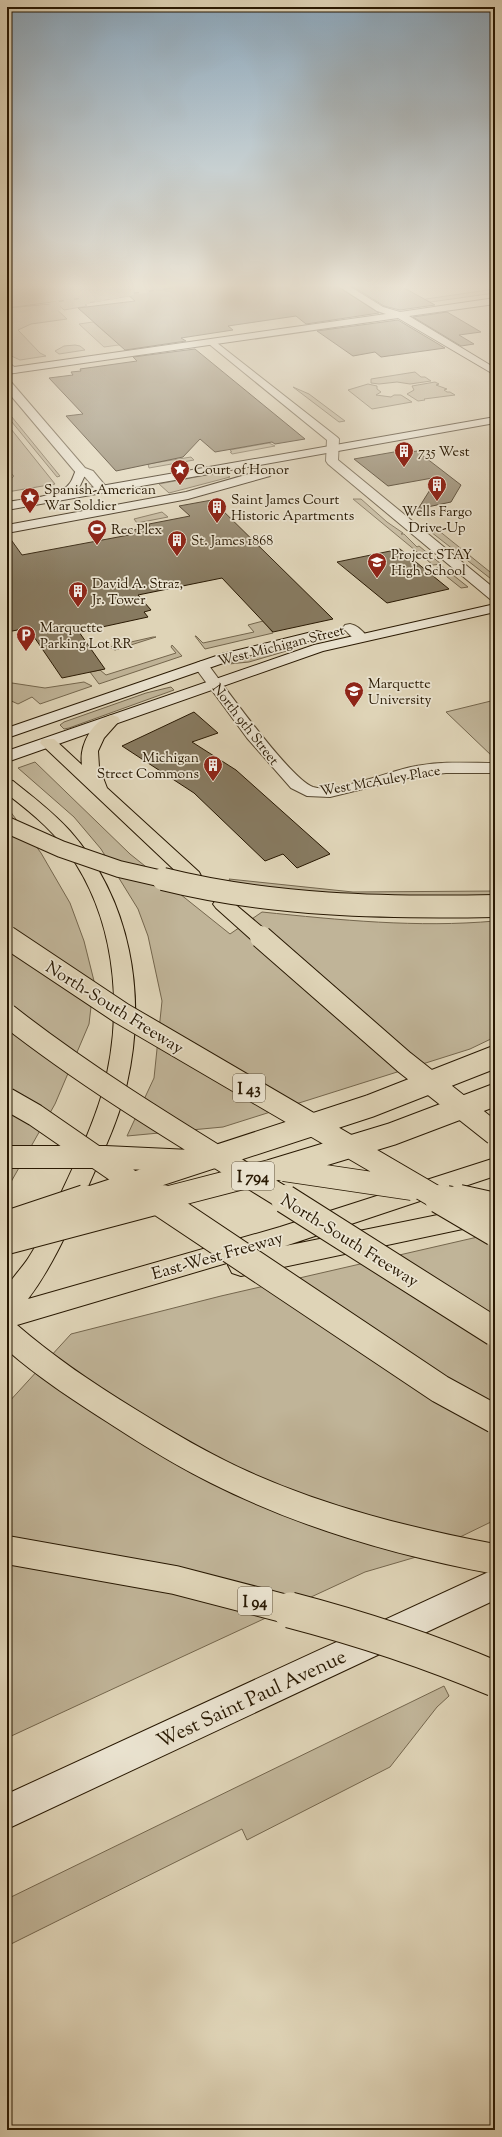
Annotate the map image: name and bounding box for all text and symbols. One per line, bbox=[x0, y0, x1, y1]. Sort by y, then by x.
building icon: 735 West bbox=[393, 440, 415, 468]
place label: 735 West bbox=[418, 443, 470, 463]
place icon: Court of Honor bbox=[169, 458, 191, 486]
place label: Court of Honor bbox=[194, 461, 290, 481]
building icon: Wells Fargo Drive-Up bbox=[426, 474, 448, 502]
place label: Spanish-American War Soldier bbox=[44, 481, 156, 517]
place icon: Spanish-American War Soldier bbox=[19, 486, 41, 514]
place label: Saint James Court Historic Apartments bbox=[231, 491, 354, 527]
building icon: Saint James Court Historic Apartments bbox=[206, 496, 228, 524]
place label: Wells Fargo Drive-Up bbox=[402, 503, 473, 539]
sports icon: Rec Plex bbox=[86, 518, 108, 546]
place label: Rec Plex bbox=[111, 521, 163, 541]
building icon: St. James 1868 bbox=[166, 529, 188, 557]
place label: St. James 1868 bbox=[191, 532, 273, 552]
place label: Project STAY High School bbox=[391, 546, 472, 582]
school or university icon: Project STAY High School bbox=[366, 551, 388, 579]
place label: David A. Straz, Jr. Tower bbox=[91, 575, 183, 611]
building icon: David A. Straz, Jr. Tower bbox=[67, 580, 89, 608]
place label: Marquette Parking Lot RR bbox=[40, 619, 133, 655]
street label: West Michigan Street bbox=[216, 621, 347, 672]
parking icon: Marquette Parking Lot RR bbox=[15, 624, 37, 652]
place label: Marquette University bbox=[368, 675, 431, 711]
street label: North 9th Street bbox=[206, 680, 283, 770]
school or university icon: Marquette University bbox=[343, 680, 365, 708]
place label: Michigan Street Commons bbox=[97, 749, 199, 785]
building icon: Michigan Street Commons bbox=[202, 754, 224, 782]
street label: West McAuley Place bbox=[318, 762, 442, 802]
street label: North-South Freeway bbox=[40, 956, 188, 1061]
road number: I 43 bbox=[233, 1074, 265, 1102]
road number: I 794 bbox=[232, 1162, 274, 1190]
street label: North-South Freeway bbox=[275, 1189, 423, 1294]
street label: East-West Freeway bbox=[149, 1227, 287, 1287]
road number: I 94 bbox=[238, 1587, 272, 1615]
street label: West Saint Paul Avenue bbox=[152, 1644, 352, 1757]

